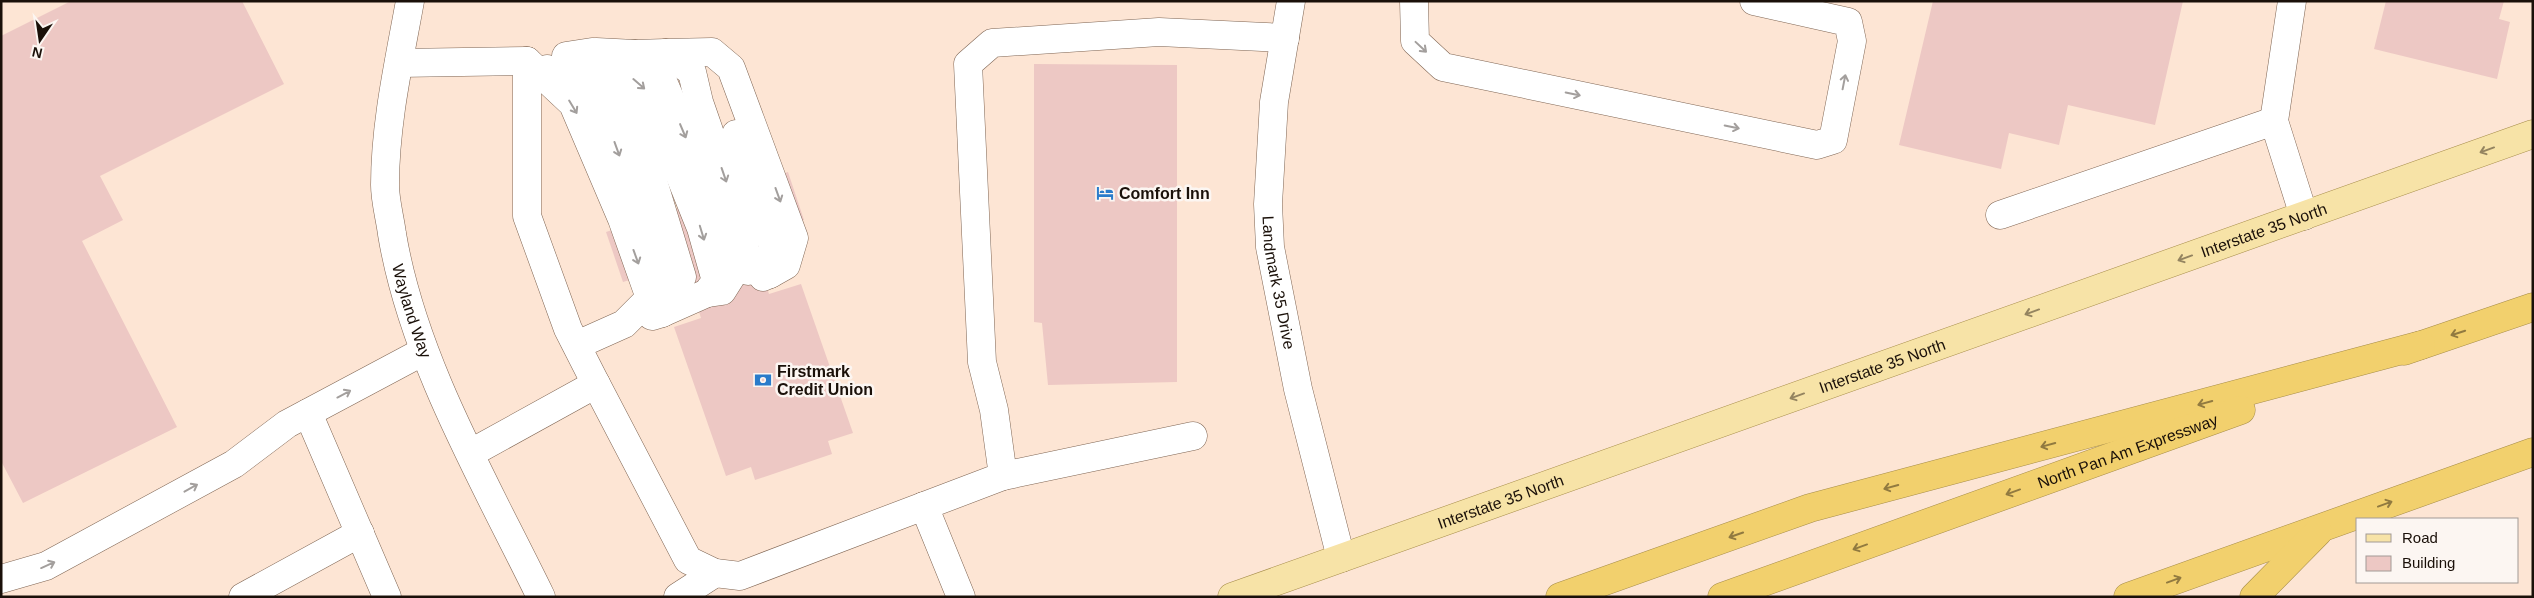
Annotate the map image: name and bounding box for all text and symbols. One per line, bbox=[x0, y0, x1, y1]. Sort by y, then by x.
north arrow bbox=[15, 15, 65, 65]
one-way arrow bbox=[1415, 41, 1428, 53]
text: N bbox=[30, 44, 44, 62]
one-way arrow bbox=[1840, 74, 1849, 90]
one-way arrow bbox=[632, 78, 645, 90]
one-way arrow bbox=[1565, 90, 1581, 99]
one-way arrow bbox=[569, 100, 579, 114]
one-way arrow bbox=[679, 122, 688, 138]
one-way arrow bbox=[1724, 123, 1740, 132]
one-way arrow bbox=[613, 141, 622, 156]
one-way arrow bbox=[2479, 146, 2495, 156]
one-way arrow bbox=[720, 167, 729, 182]
hotel icon: Comfort Inn bbox=[1095, 183, 1115, 203]
place label: Comfort Inn bbox=[1119, 185, 1210, 202]
one-way arrow bbox=[774, 186, 783, 202]
street label: Interstate 35 North bbox=[2198, 200, 2329, 261]
street label: Landmark 35 Drive bbox=[1260, 215, 1298, 351]
one-way arrow bbox=[697, 224, 707, 240]
one-way arrow bbox=[632, 249, 641, 264]
one-way arrow bbox=[2178, 254, 2194, 263]
street label: Wayland Way bbox=[389, 262, 434, 360]
one-way arrow bbox=[2025, 308, 2041, 317]
one-way arrow bbox=[2451, 329, 2467, 338]
street label: Interstate 35 North bbox=[1817, 336, 1948, 396]
place label: Firstmark Credit Union bbox=[777, 363, 873, 398]
bank icon: Firstmark Credit Union bbox=[753, 370, 773, 390]
one-way arrow bbox=[336, 389, 351, 399]
one-way arrow bbox=[1789, 392, 1805, 401]
one-way arrow bbox=[2197, 399, 2213, 408]
street label: North Pan Am Expressway bbox=[2035, 411, 2220, 492]
one-way arrow bbox=[2040, 441, 2056, 450]
street label: Interstate 35 North bbox=[1435, 472, 1566, 532]
one-way arrow bbox=[1883, 482, 1899, 492]
one-way arrow bbox=[183, 483, 198, 493]
one-way arrow bbox=[2006, 488, 2021, 497]
one-way arrow bbox=[2376, 499, 2392, 508]
legend bbox=[2356, 518, 2519, 583]
text: Road bbox=[2402, 529, 2438, 546]
one-way arrow bbox=[1728, 530, 1744, 540]
one-way arrow bbox=[1853, 543, 1868, 552]
text: Building bbox=[2402, 554, 2455, 571]
one-way arrow bbox=[40, 559, 55, 569]
one-way arrow bbox=[2166, 575, 2181, 584]

